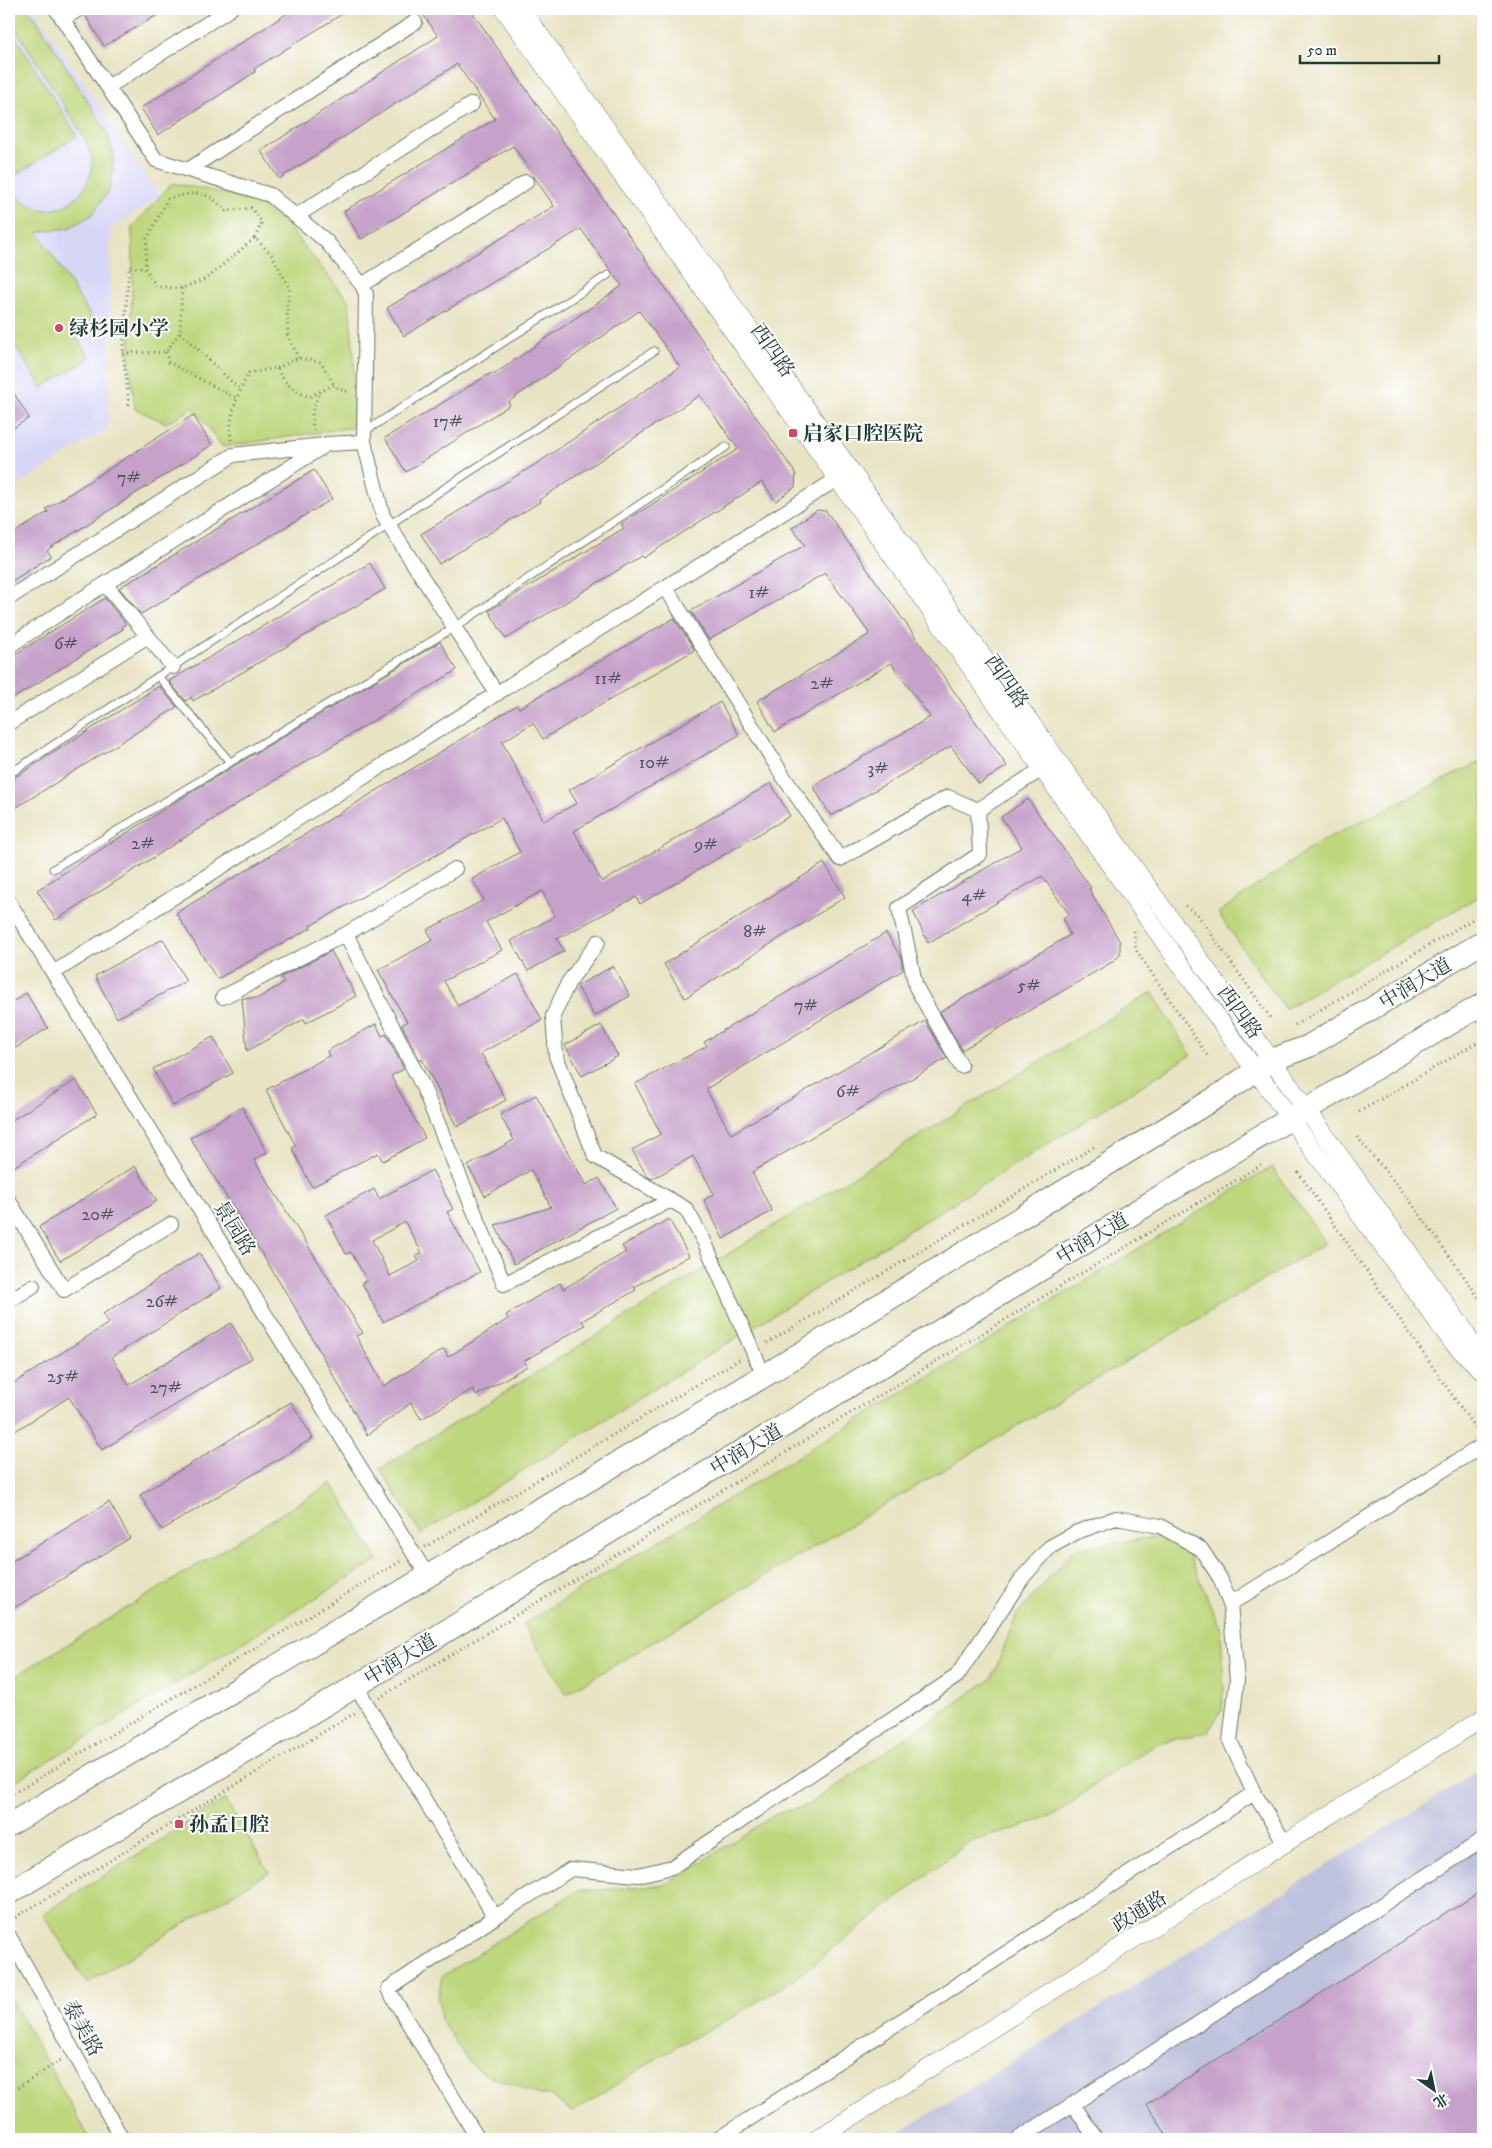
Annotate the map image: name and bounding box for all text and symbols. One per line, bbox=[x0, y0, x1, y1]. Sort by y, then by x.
scale bar bbox=[1300, 32, 1438, 64]
text: 50 m bbox=[1307, 41, 1337, 60]
place label: 绿杉园小学 bbox=[69, 317, 169, 342]
street label: 西四路 bbox=[744, 319, 799, 383]
marker: 绿杉园小学 bbox=[53, 322, 65, 334]
house number: 17# bbox=[433, 411, 463, 433]
place label: 启家口腔医院 bbox=[803, 422, 923, 447]
marker: 启家口腔医院 bbox=[787, 427, 799, 439]
house number: 7# bbox=[117, 467, 141, 489]
house number: 1# bbox=[748, 582, 770, 604]
house number: 6# bbox=[54, 633, 78, 655]
street label: 西四路 bbox=[978, 650, 1033, 714]
house number: 11# bbox=[594, 668, 622, 690]
house number: 2# bbox=[810, 673, 834, 695]
house number: 10# bbox=[639, 752, 669, 774]
house number: 3# bbox=[867, 758, 889, 780]
house number: 2# bbox=[131, 833, 155, 855]
house number: 9# bbox=[693, 834, 718, 856]
house number: 4# bbox=[962, 885, 986, 907]
house number: 8# bbox=[743, 921, 767, 943]
street label: 中润大道 bbox=[1375, 953, 1456, 1016]
house number: 5# bbox=[1017, 975, 1041, 997]
street label: 西四路 bbox=[1211, 981, 1267, 1044]
house number: 7# bbox=[794, 995, 818, 1017]
house number: 6# bbox=[836, 1081, 860, 1103]
street label: 景园路 bbox=[207, 1197, 260, 1261]
house number: 20# bbox=[82, 1204, 114, 1226]
street label: 中润大道 bbox=[1052, 1208, 1133, 1271]
house number: 26# bbox=[146, 1291, 178, 1313]
house number: 25# bbox=[47, 1366, 79, 1388]
house number: 27# bbox=[150, 1377, 182, 1399]
street label: 中润大道 bbox=[706, 1419, 787, 1482]
street label: 中润大道 bbox=[360, 1629, 441, 1692]
place label: 孙孟口腔 bbox=[189, 1813, 269, 1838]
marker: 孙孟口腔 bbox=[173, 1818, 185, 1830]
street label: 政通路 bbox=[1108, 1886, 1172, 1939]
street label: 泰美路 bbox=[56, 1996, 107, 2061]
north arrow bbox=[1410, 2066, 1460, 2116]
text: 北 bbox=[1430, 2089, 1451, 2111]

